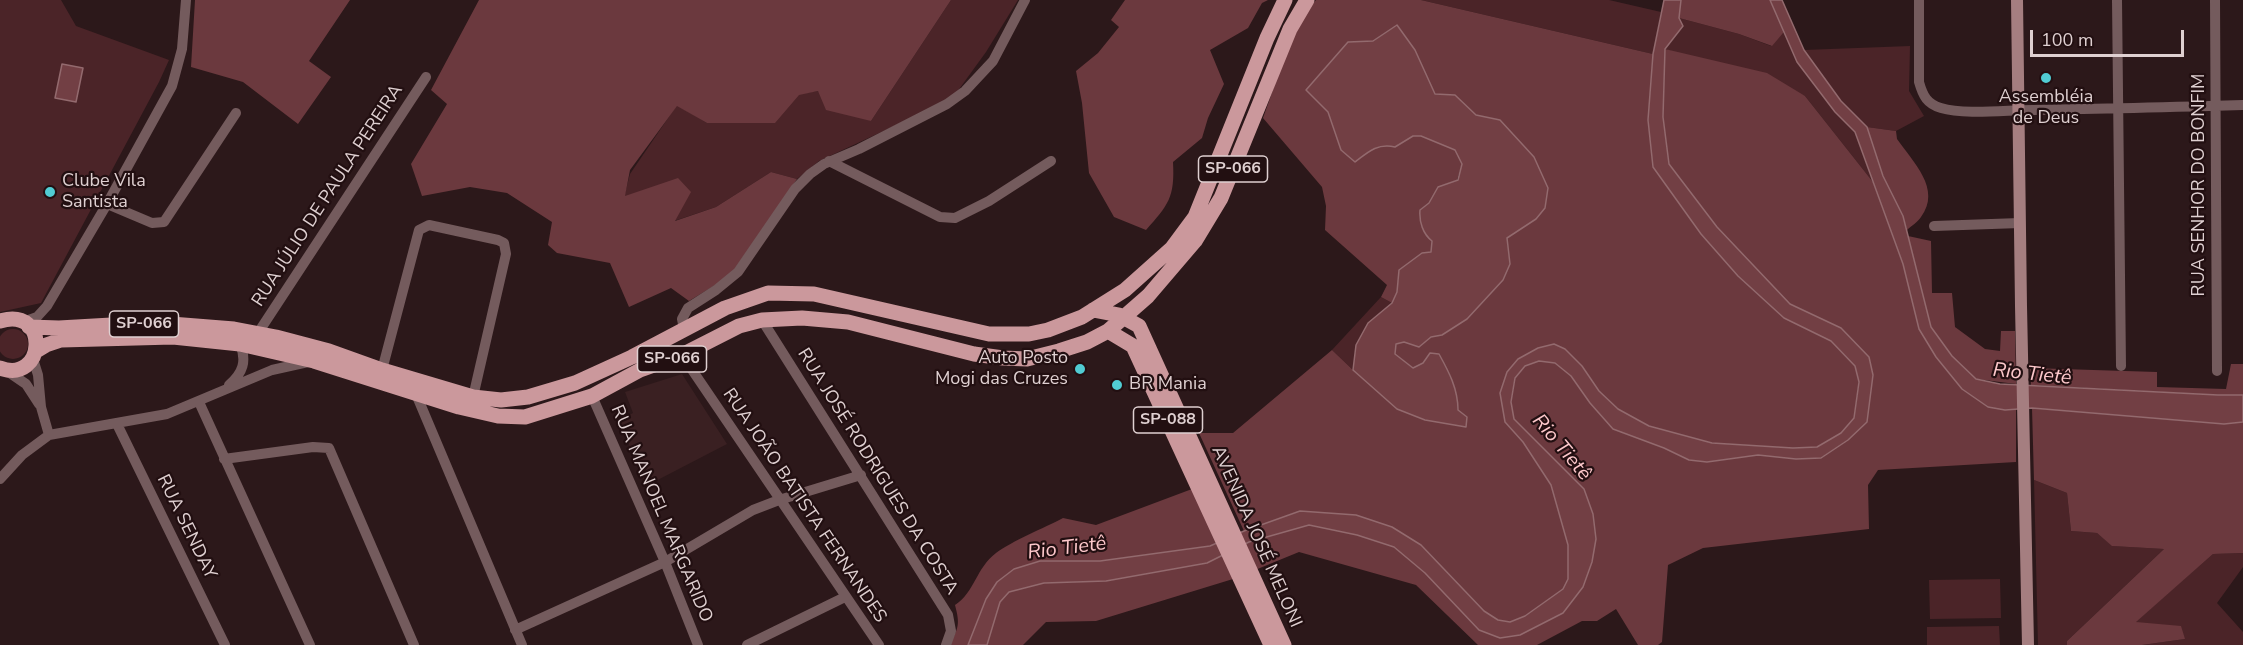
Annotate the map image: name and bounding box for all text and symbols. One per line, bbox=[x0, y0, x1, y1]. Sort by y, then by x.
scale bar bbox=[2033, 18, 2188, 56]
text: 100 m bbox=[2041, 28, 2093, 52]
marker: Assembléia de Deus bbox=[2039, 71, 2053, 85]
street label: RUA SENHOR DO BONFIM bbox=[2189, 74, 2211, 296]
street label: RUA JÚLIO DE PAULA PEREIRA bbox=[248, 81, 408, 311]
place label: Assembléia de Deus bbox=[1999, 87, 2093, 130]
road number: SP-066 bbox=[1198, 156, 1268, 182]
place label: Clube Vila Santista bbox=[62, 171, 146, 213]
marker: Clube Vila Santista bbox=[43, 185, 57, 199]
road number: SP-066 bbox=[110, 311, 178, 337]
street label: RUA JOSÉ RODRIGUES DA COSTA bbox=[792, 345, 962, 599]
road number: SP-066 bbox=[638, 346, 706, 372]
place label: Auto Posto Mogi das Cruzes bbox=[935, 348, 1068, 391]
water label: Rio Tietê bbox=[1991, 359, 2073, 391]
marker: Auto Posto Mogi das Cruzes bbox=[1073, 362, 1087, 376]
place label: BR Mania bbox=[1129, 374, 1207, 396]
marker: BR Mania bbox=[1110, 378, 1124, 392]
street label: RUA JOÃO BATISTA FERNANDES bbox=[717, 385, 891, 627]
street label: RUA MANOEL MARGARIDO bbox=[605, 402, 717, 626]
road number: SP-088 bbox=[1134, 407, 1202, 433]
water label: Rio Tietê bbox=[1526, 410, 1596, 486]
street label: AVENIDA JOSÉ MELONI bbox=[1206, 443, 1306, 631]
street label: RUA SENDAY bbox=[151, 471, 221, 583]
water label: Rio Tietê bbox=[1026, 532, 1108, 566]

